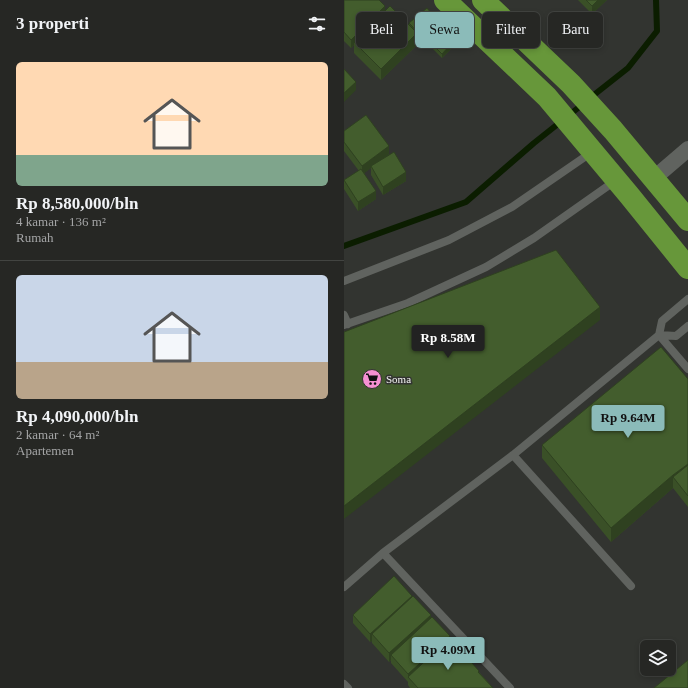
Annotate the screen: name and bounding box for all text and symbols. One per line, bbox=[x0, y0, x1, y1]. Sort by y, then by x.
chip: Beli bbox=[356, 12, 407, 48]
chip: Sewa bbox=[415, 12, 474, 48]
chip: Filter bbox=[482, 12, 540, 48]
chip: Baru bbox=[548, 12, 603, 48]
icon: filters bbox=[306, 13, 328, 35]
text: 3 properti bbox=[16, 14, 89, 33]
icon: home bbox=[136, 88, 208, 160]
text: Rp 8,580,000/bln bbox=[16, 194, 138, 213]
text: 4 kamar · 136 m² bbox=[16, 214, 106, 229]
text: Rumah bbox=[16, 230, 54, 245]
icon: home bbox=[136, 301, 208, 373]
pin: Rp 8.58M bbox=[407, 325, 489, 359]
text: Rp 8.58M bbox=[421, 330, 475, 345]
supermarket icon: Soma bbox=[361, 368, 383, 390]
place label: Soma bbox=[386, 373, 411, 385]
pin: Rp 9.64M bbox=[587, 405, 669, 439]
text: Rp 4,090,000/bln bbox=[16, 407, 138, 426]
text: Rp 9.64M bbox=[601, 410, 655, 425]
text: 2 kamar · 64 m² bbox=[16, 427, 99, 442]
text: Apartemen bbox=[16, 443, 74, 458]
pin: Rp 4.09M bbox=[407, 637, 489, 671]
map controls bbox=[640, 640, 676, 676]
button: layers bbox=[640, 640, 676, 676]
text: Rp 4.09M bbox=[421, 642, 475, 657]

